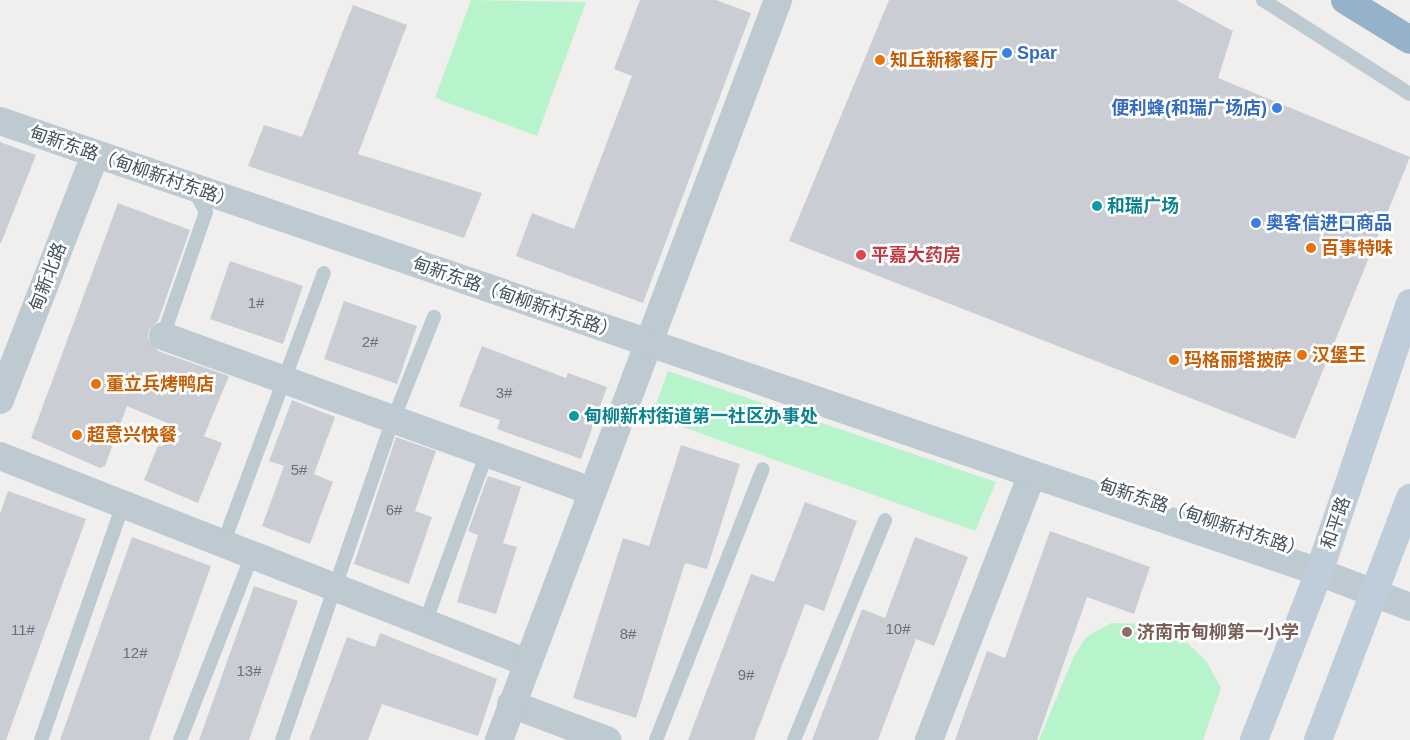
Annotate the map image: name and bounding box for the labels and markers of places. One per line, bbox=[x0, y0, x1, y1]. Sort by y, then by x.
place label: Spar bbox=[1017, 42, 1057, 64]
marker: Spar bbox=[1001, 47, 1013, 59]
place label: 知丘新稼餐厅 bbox=[890, 49, 998, 71]
marker: 知丘新稼餐厅 bbox=[874, 54, 886, 66]
place label: 便利蜂(和瑞广场店) bbox=[1111, 97, 1267, 119]
marker: 便利蜂(和瑞广场店) bbox=[1271, 102, 1283, 114]
place label: 和瑞广场 bbox=[1107, 195, 1179, 217]
marker: 和瑞广场 bbox=[1091, 200, 1103, 212]
place label: 奥客信进口商品 bbox=[1266, 212, 1392, 234]
marker: 奥客信进口商品 bbox=[1250, 217, 1262, 229]
place label: 百事特味 bbox=[1321, 237, 1393, 259]
marker: 百事特味 bbox=[1305, 242, 1317, 254]
place label: 平嘉大药房 bbox=[871, 244, 961, 266]
marker: 平嘉大药房 bbox=[855, 249, 867, 261]
place label: 汉堡王 bbox=[1312, 344, 1366, 366]
place label: 玛格丽塔披萨 bbox=[1184, 349, 1292, 371]
marker: 汉堡王 bbox=[1296, 349, 1308, 361]
marker: 玛格丽塔披萨 bbox=[1168, 354, 1180, 366]
place label: 董立兵烤鸭店 bbox=[106, 373, 214, 395]
marker: 董立兵烤鸭店 bbox=[90, 378, 102, 390]
place label: 甸柳新村街道第一社区办事处 bbox=[584, 405, 818, 427]
marker: 甸柳新村街道第一社区办事处 bbox=[568, 410, 580, 422]
place label: 超意兴快餐 bbox=[87, 424, 177, 446]
marker: 超意兴快餐 bbox=[71, 429, 83, 441]
place label: 济南市甸柳第一小学 bbox=[1137, 621, 1299, 643]
marker: 济南市甸柳第一小学 bbox=[1121, 626, 1133, 638]

